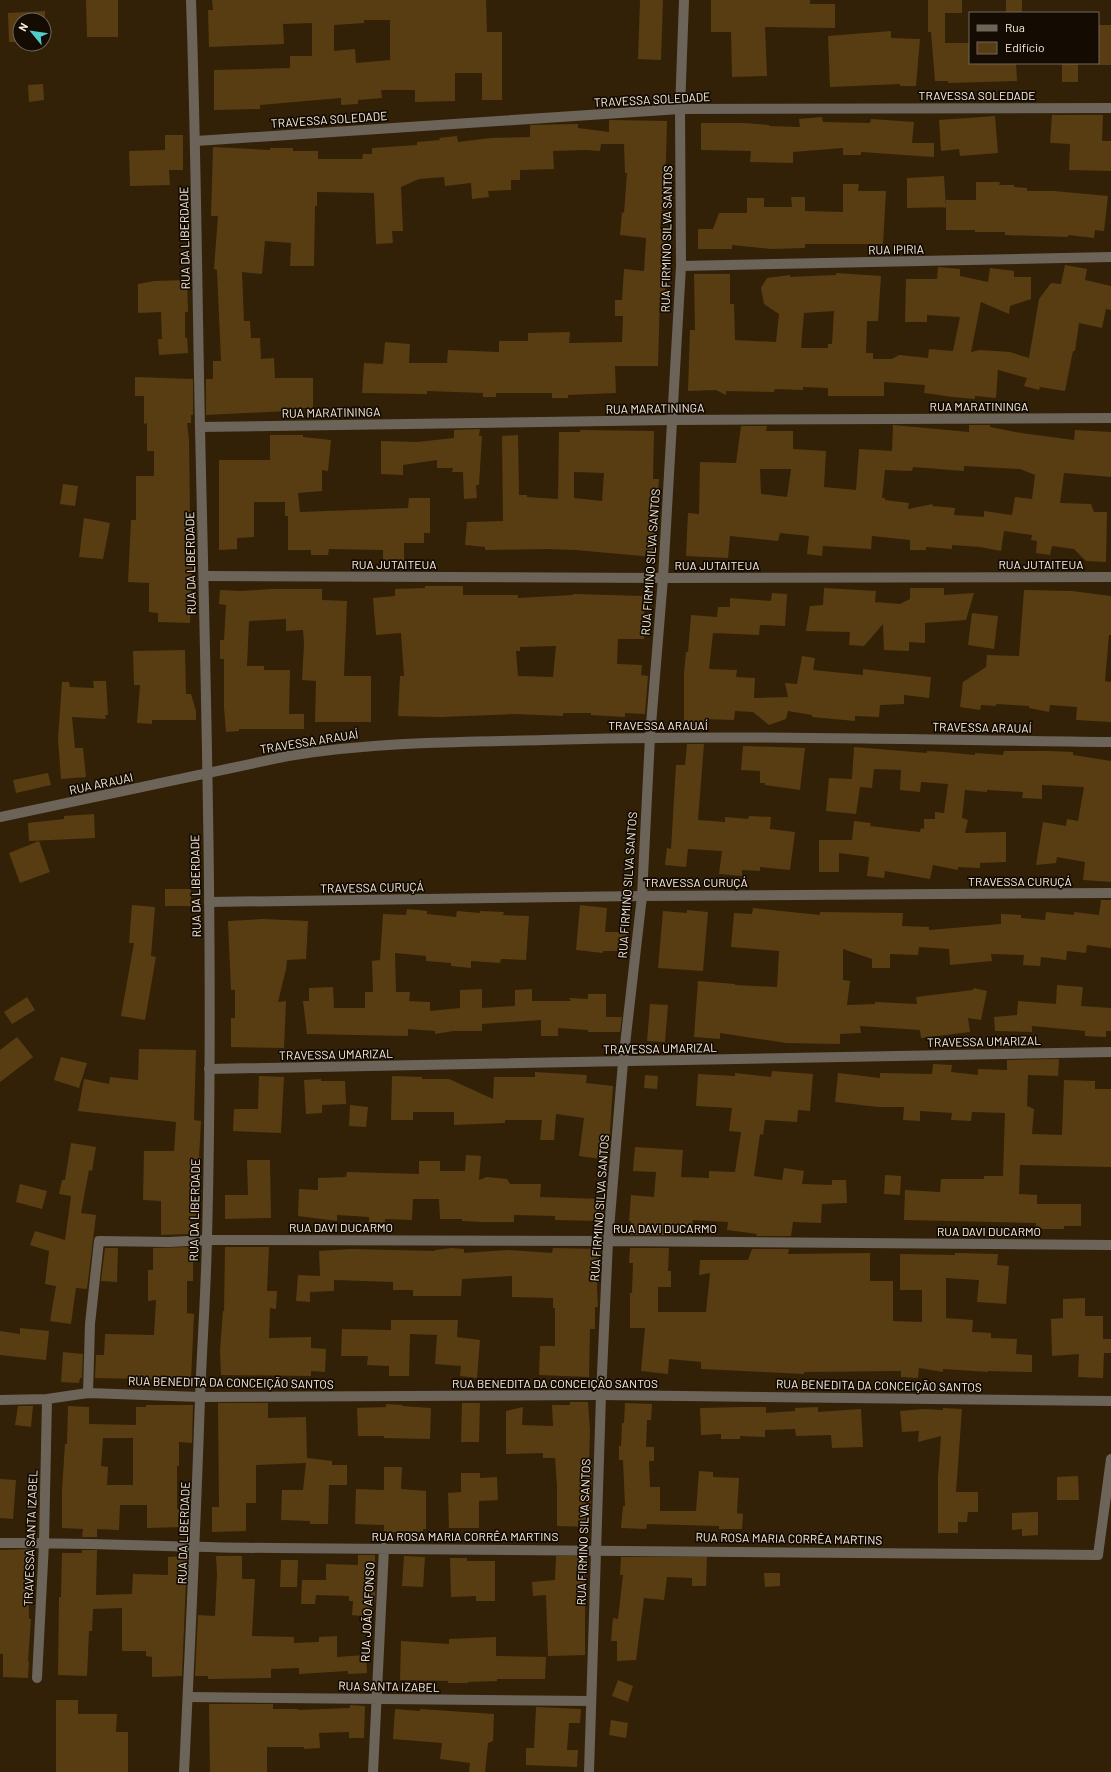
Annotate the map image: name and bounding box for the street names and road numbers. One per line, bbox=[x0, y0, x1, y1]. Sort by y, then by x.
street label: TRAVESSA SOLEDADE bbox=[919, 88, 1035, 102]
street label: TRAVESSA SOLEDADE bbox=[593, 89, 711, 109]
street label: TRAVESSA SOLEDADE bbox=[270, 108, 388, 130]
street label: RUA FIRMINO SILVA SANTOS bbox=[658, 165, 674, 313]
street label: RUA DA LIBERDADE bbox=[176, 187, 192, 289]
street label: RUA IPIRIA bbox=[868, 242, 924, 256]
street label: RUA MARATININGA bbox=[930, 399, 1028, 413]
street label: RUA MARATININGA bbox=[606, 400, 704, 416]
street label: RUA MARATININGA bbox=[282, 404, 380, 420]
street label: RUA FIRMINO SILVA SANTOS bbox=[638, 488, 662, 636]
street label: RUA DA LIBERDADE bbox=[182, 512, 198, 614]
street label: RUA JUTAITEUA bbox=[351, 557, 437, 571]
street label: RUA JUTAITEUA bbox=[998, 557, 1084, 571]
street label: RUA JUTAITEUA bbox=[674, 558, 760, 572]
street label: TRAVESSA ARAUAÍ bbox=[608, 718, 708, 732]
street label: TRAVESSA ARAUAÍ bbox=[932, 719, 1032, 735]
street label: TRAVESSA ARAUAÍ bbox=[259, 726, 359, 756]
street label: RUA ARAUAI bbox=[68, 769, 134, 797]
street label: RUA FIRMINO SILVA SANTOS bbox=[615, 811, 639, 959]
street label: RUA DA LIBERDADE bbox=[187, 835, 203, 937]
street label: TRAVESSA CURUÇÁ bbox=[968, 874, 1072, 888]
street label: TRAVESSA CURUÇÁ bbox=[644, 875, 748, 889]
street label: TRAVESSA CURUÇÁ bbox=[320, 879, 424, 895]
street label: TRAVESSA UMARIZAL bbox=[927, 1033, 1041, 1049]
street label: TRAVESSA UMARIZAL bbox=[603, 1040, 717, 1056]
street label: TRAVESSA UMARIZAL bbox=[279, 1046, 393, 1062]
street label: RUA FIRMINO SILVA SANTOS bbox=[587, 1134, 611, 1282]
street label: RUA DA LIBERDADE bbox=[186, 1159, 202, 1261]
street label: RUA DAVI DUCARMO bbox=[289, 1220, 393, 1234]
street label: RUA DAVI DUCARMO bbox=[613, 1221, 717, 1235]
street label: RUA DAVI DUCARMO bbox=[937, 1224, 1041, 1238]
street label: RUA BENEDITA DA CONCEIÇÃO SANTOS bbox=[128, 1373, 334, 1391]
street label: RUA BENEDITA DA CONCEIÇÃO SANTOS bbox=[452, 1376, 658, 1390]
street label: RUA BENEDITA DA CONCEIÇÃO SANTOS bbox=[776, 1376, 982, 1394]
street label: RUA FIRMINO SILVA SANTOS bbox=[573, 1458, 593, 1606]
street label: TRAVESSA SANTA IZABEL bbox=[21, 1470, 39, 1606]
street label: RUA DA LIBERDADE bbox=[174, 1481, 192, 1585]
street label: RUA ROSA MARIA CORRÊA MARTINS bbox=[372, 1529, 558, 1543]
street label: RUA ROSA MARIA CORRÊA MARTINS bbox=[695, 1529, 883, 1547]
street label: RUA JOÃO AFONSO bbox=[357, 1562, 377, 1662]
street label: RUA SANTA IZABEL bbox=[338, 1678, 440, 1694]

